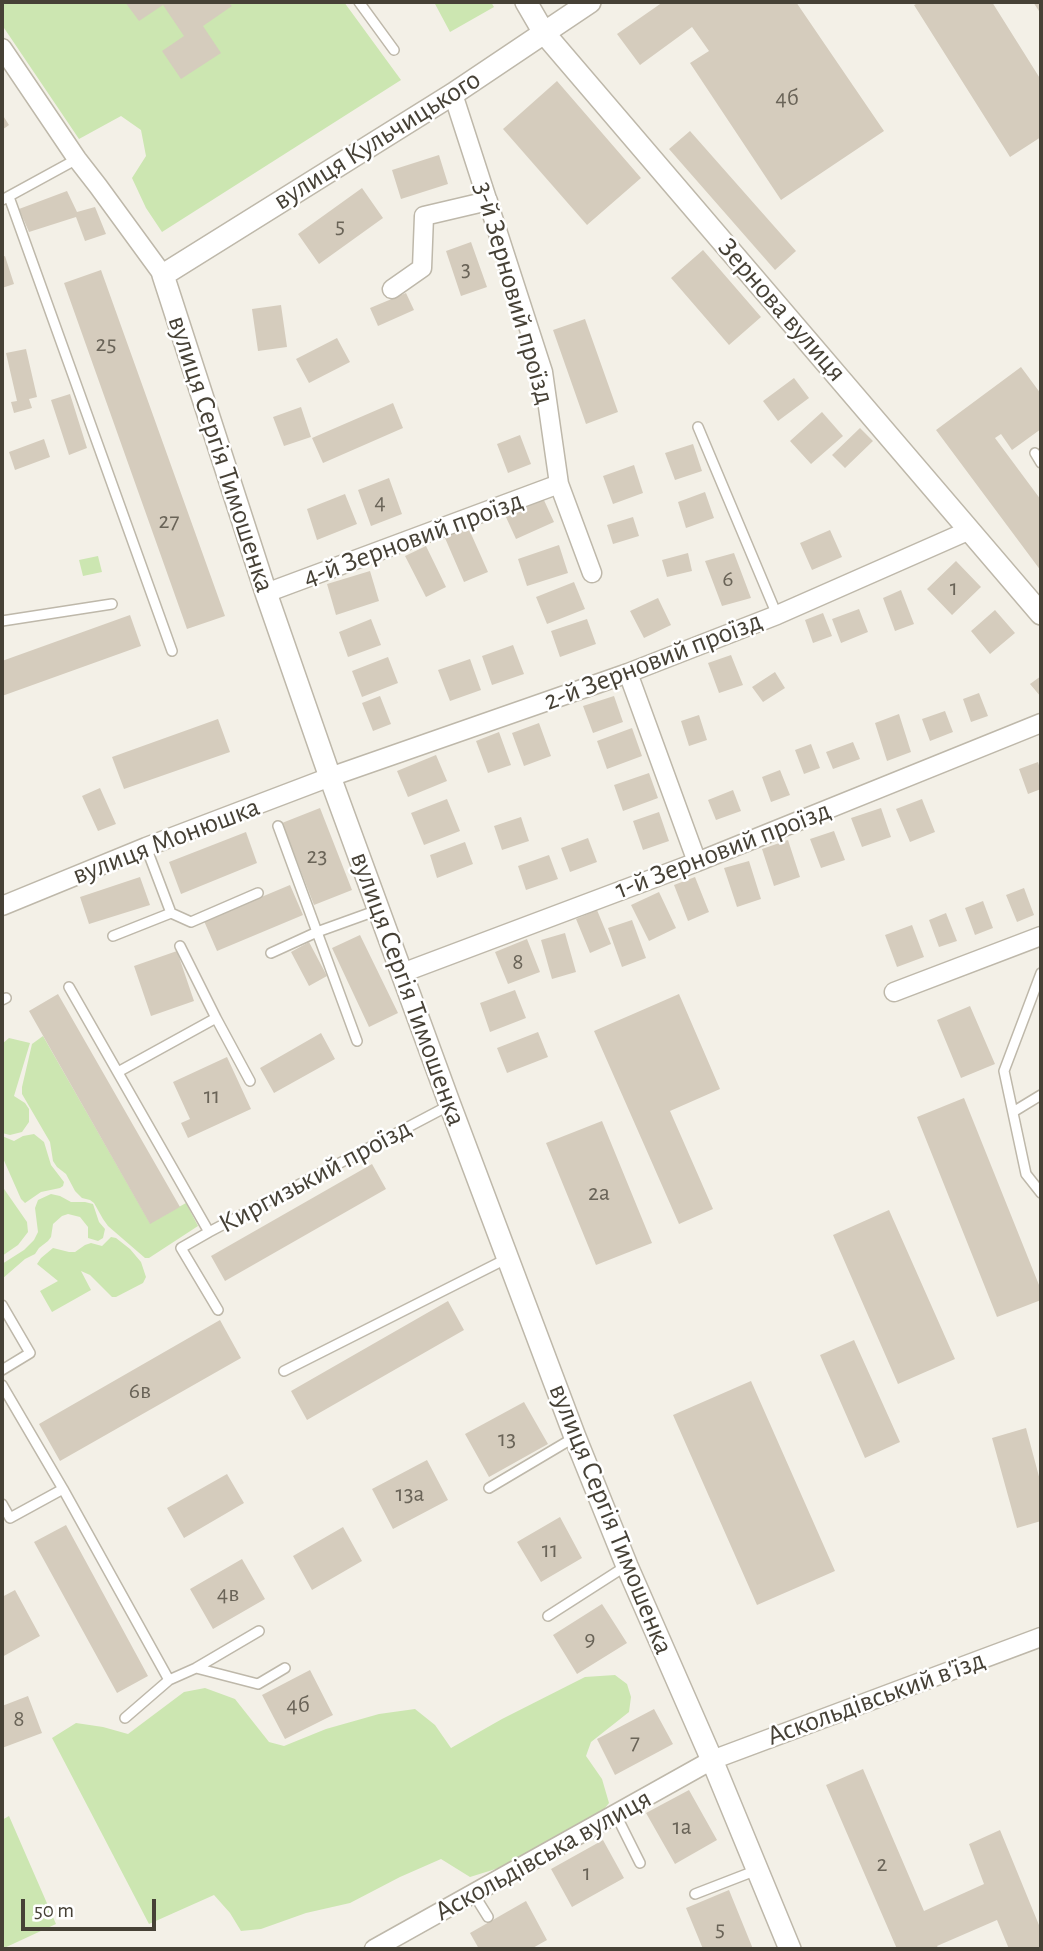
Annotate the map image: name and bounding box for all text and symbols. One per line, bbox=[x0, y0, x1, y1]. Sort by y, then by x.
street label: вулиця Кульчицького bbox=[267, 63, 487, 217]
house number: 4б bbox=[775, 84, 799, 112]
street label: 3-й Зерновий проїзд bbox=[466, 178, 562, 408]
house number: 5 bbox=[335, 212, 345, 240]
street label: Зернова вулиця bbox=[710, 231, 854, 389]
house number: 3 bbox=[461, 255, 471, 283]
street label: вулиця Сергія Тимошенка bbox=[160, 311, 282, 597]
house number: 25 bbox=[96, 330, 116, 358]
street label: 4-й Зерновий проїзд bbox=[298, 484, 528, 594]
house number: 4 bbox=[374, 488, 386, 516]
house number: 27 bbox=[159, 507, 179, 535]
house number: 6 bbox=[722, 565, 734, 593]
house number: 1 bbox=[950, 574, 958, 602]
street label: 2-й Зерновий проїзд bbox=[539, 604, 767, 718]
street label: вулиця Монюшка bbox=[68, 790, 264, 892]
street label: 1-й Зерновий проїзд bbox=[611, 793, 835, 907]
house number: 23 bbox=[307, 842, 327, 870]
street label: вулиця Сергія Тимошенка bbox=[343, 848, 473, 1130]
house number: 8 bbox=[512, 948, 524, 976]
house number: 11 bbox=[204, 1082, 220, 1110]
street label: Киргизький проїзд bbox=[213, 1111, 417, 1241]
house number: 2а bbox=[588, 1179, 610, 1207]
house number: 6в bbox=[129, 1377, 151, 1405]
street label: вулиця Сергія Тимошенка bbox=[541, 1379, 681, 1659]
house number: 13 bbox=[498, 1425, 516, 1453]
house number: 13а bbox=[395, 1480, 425, 1508]
house number: 11 bbox=[542, 1536, 558, 1564]
house number: 4в bbox=[217, 1580, 239, 1608]
house number: 9 bbox=[584, 1625, 596, 1653]
street label: Аскольдівський в'їзд bbox=[762, 1643, 990, 1753]
house number: 4б bbox=[286, 1691, 310, 1719]
house number: 8 bbox=[13, 1705, 25, 1733]
house number: 7 bbox=[630, 1728, 640, 1756]
street label: Аскольдівська вулиця bbox=[429, 1781, 657, 1929]
house number: 1а bbox=[672, 1813, 692, 1841]
house number: 2 bbox=[877, 1850, 887, 1878]
house number: 1 bbox=[583, 1859, 591, 1887]
scale bar bbox=[24, 1884, 159, 1928]
text: 50 m bbox=[34, 1900, 74, 1921]
house number: 5 bbox=[715, 1915, 725, 1943]

